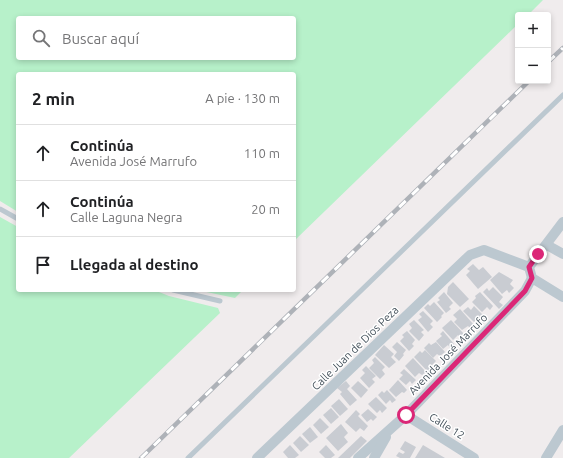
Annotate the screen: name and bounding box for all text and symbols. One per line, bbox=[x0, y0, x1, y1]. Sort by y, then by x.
map controls bbox=[515, 12, 551, 84]
button: + bbox=[515, 12, 551, 48]
search box bbox=[16, 16, 296, 60]
icon: search bbox=[30, 27, 52, 49]
text: Buscar aquí bbox=[62, 30, 139, 47]
button: − bbox=[515, 48, 551, 84]
text: 2 min bbox=[32, 89, 75, 108]
text: A pie · 130 m bbox=[205, 91, 280, 105]
text: Continúa bbox=[70, 137, 134, 154]
icon: ahead bbox=[32, 142, 54, 164]
text: 110 m bbox=[244, 146, 280, 160]
text: Avenida José Marrufo bbox=[70, 154, 197, 168]
text: Continúa bbox=[70, 193, 134, 210]
icon: ahead bbox=[32, 198, 54, 220]
text: 20 m bbox=[251, 202, 280, 216]
text: Calle Laguna Negra bbox=[70, 210, 182, 224]
route end bbox=[529, 245, 547, 263]
icon: arrive bbox=[32, 254, 54, 276]
text: Llegada al destino bbox=[70, 256, 199, 273]
street label: Calle Juan de Dios Peza bbox=[309, 304, 401, 392]
street label: Avenida José Marrufo bbox=[406, 311, 490, 397]
route start bbox=[397, 406, 415, 424]
street label: Calle 12 bbox=[427, 411, 467, 441]

